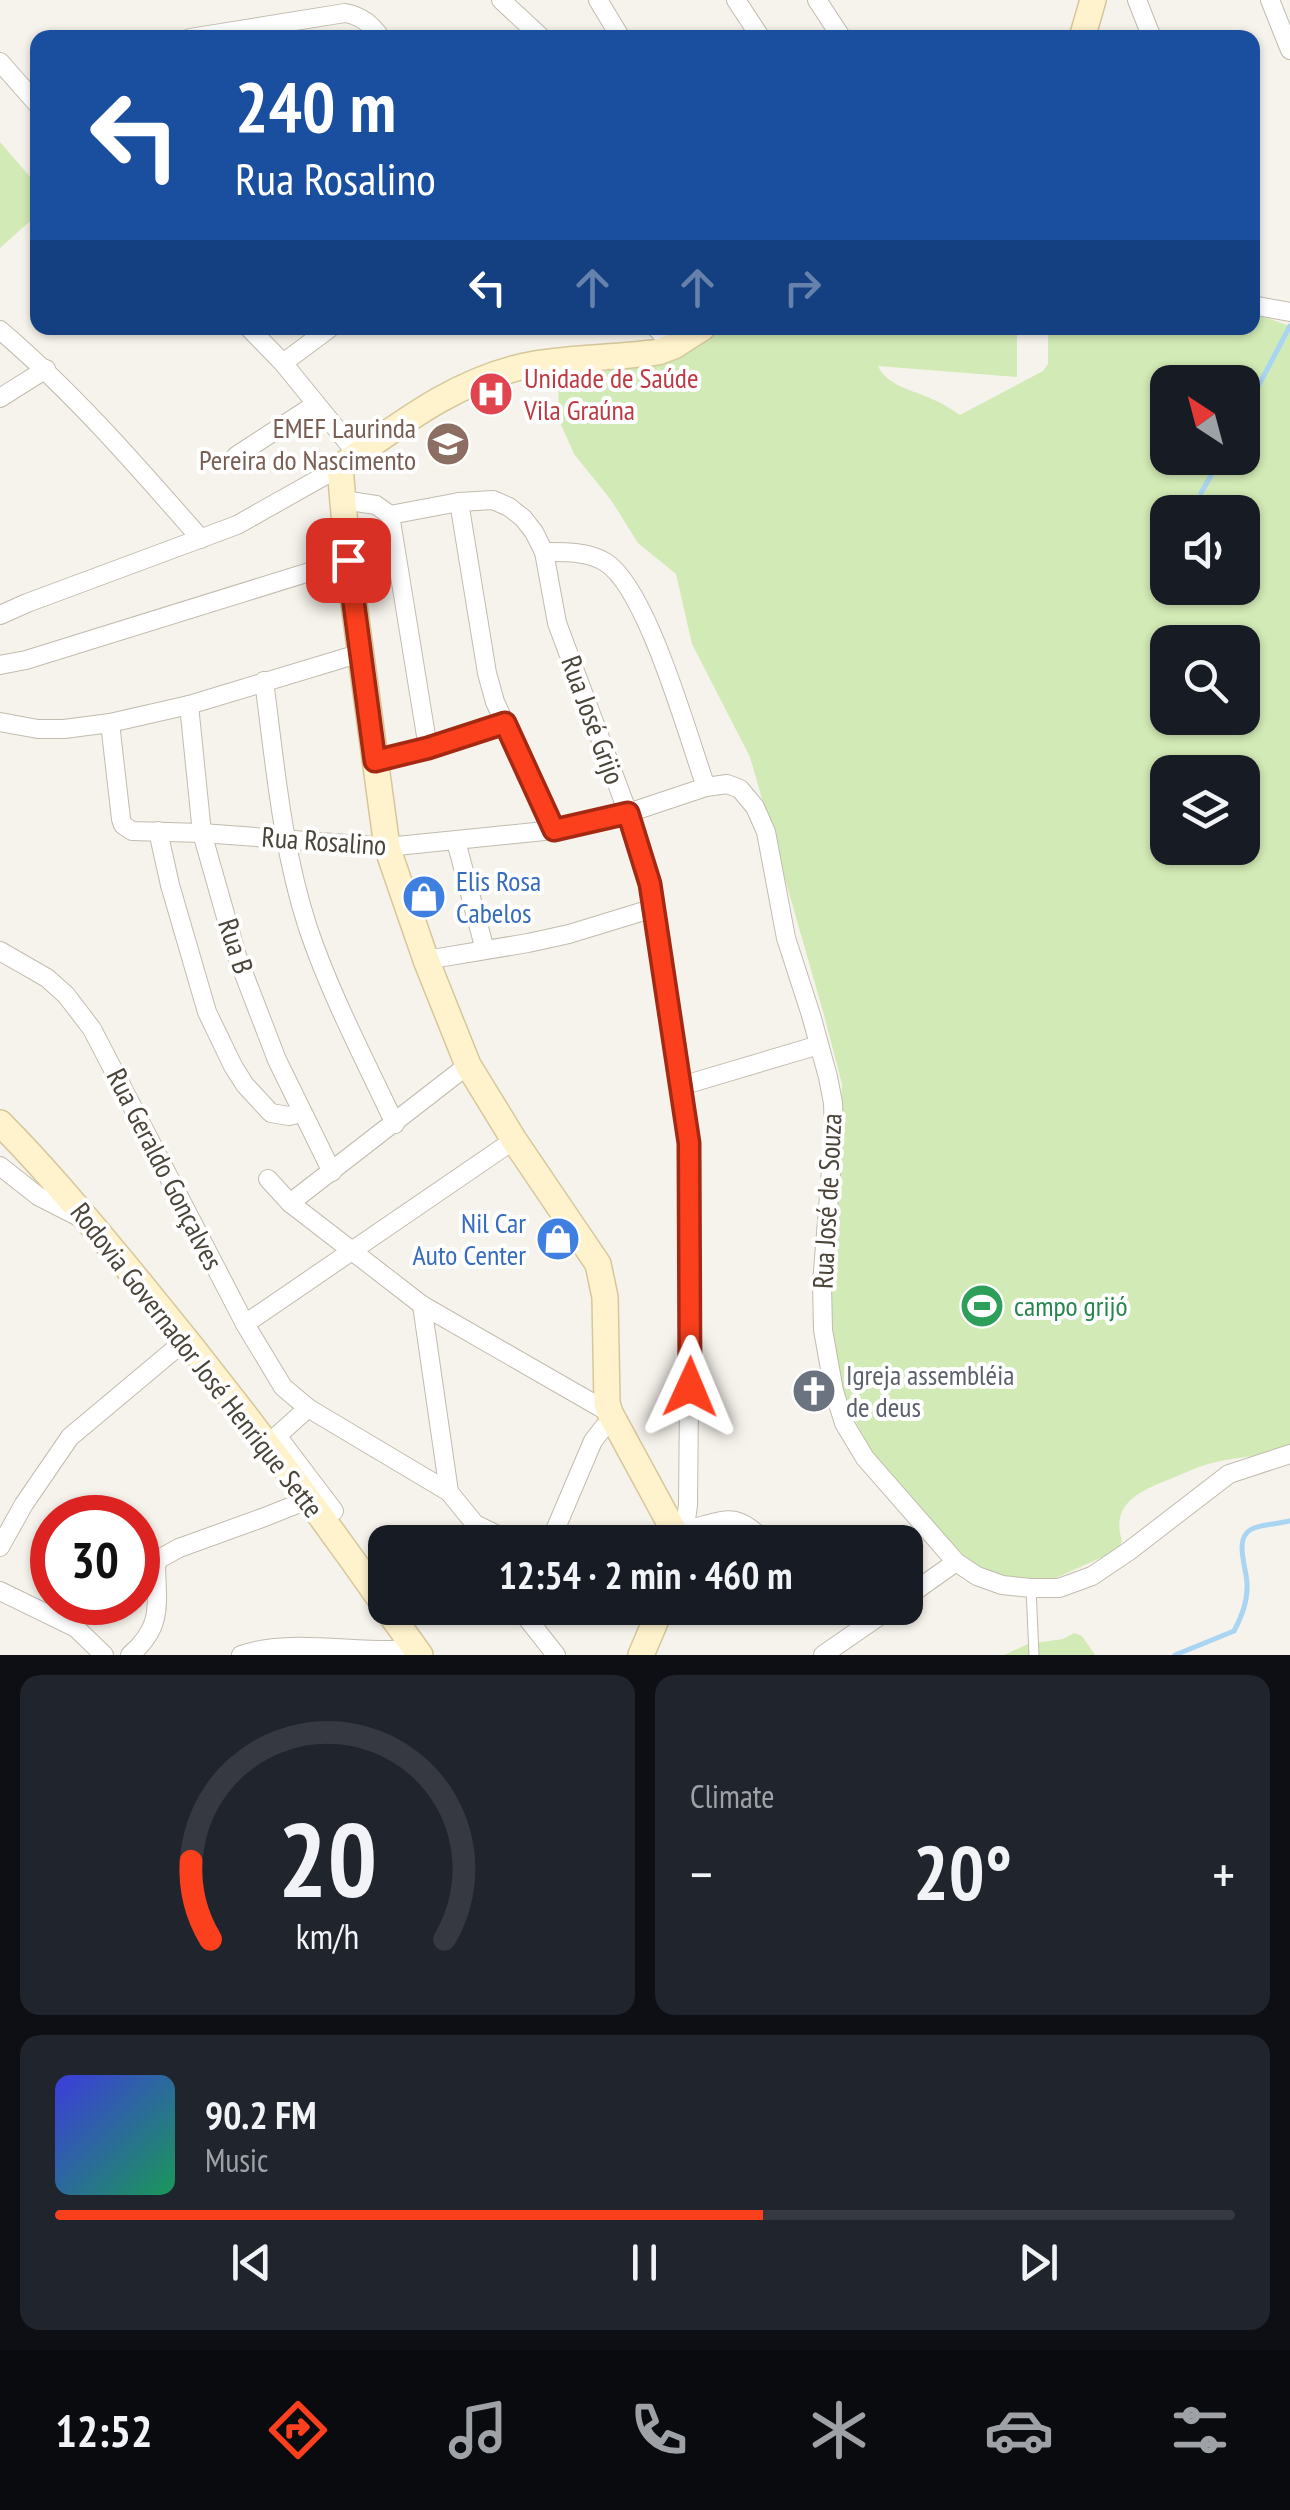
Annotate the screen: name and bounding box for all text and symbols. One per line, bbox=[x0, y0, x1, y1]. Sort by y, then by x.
text: 240 m bbox=[235, 61, 396, 151]
icon: left bbox=[70, 70, 200, 200]
text: Rua Rosalino bbox=[235, 149, 436, 207]
icon: left bbox=[460, 260, 515, 315]
icon: ahead bbox=[565, 260, 620, 315]
icon: ahead bbox=[670, 260, 725, 315]
icon: right bbox=[775, 260, 830, 315]
place label: Unidade de Saúde Vila Graúna bbox=[523, 359, 699, 428]
north arrow bbox=[1150, 365, 1260, 475]
map controls bbox=[1150, 365, 1260, 865]
hospital icon: Unidade de Saúde Vila Graúna bbox=[468, 371, 514, 417]
place label: EMEF Laurinda Pereira do Nascimento bbox=[199, 409, 416, 478]
school or university icon: EMEF Laurinda Pereira do Nascimento bbox=[425, 421, 471, 467]
button: sound bbox=[1150, 495, 1260, 605]
pin bbox=[306, 518, 391, 603]
icon: arrive bbox=[321, 533, 376, 588]
button: search bbox=[1150, 625, 1260, 735]
street label: Rua José Grijo bbox=[553, 650, 634, 789]
button: layers bbox=[1150, 755, 1260, 865]
street label: Rua Rosalino bbox=[260, 818, 388, 863]
place label: Elis Rosa Cabelos bbox=[456, 862, 541, 931]
shop icon: Elis Rosa Cabelos bbox=[401, 874, 447, 920]
street label: Rua B bbox=[210, 914, 263, 978]
street label: Rua Geraldo Gonçalves bbox=[99, 1062, 232, 1276]
street label: Rua José de Souza bbox=[803, 1112, 850, 1290]
street label: Rodovia Governador José Henrique Sette bbox=[63, 1195, 332, 1525]
place label: Nil Car Auto Center bbox=[412, 1204, 526, 1273]
shop icon: Nil Car Auto Center bbox=[535, 1216, 581, 1262]
sports icon: campo grijó bbox=[959, 1283, 1005, 1329]
place label: campo grijó bbox=[1014, 1287, 1128, 1324]
position arrow bbox=[638, 1335, 742, 1439]
place label: Igreja assembléia de deus bbox=[846, 1356, 1014, 1425]
church icon: Igreja assembléia de deus bbox=[791, 1368, 837, 1414]
speed limit sign: 30 bbox=[30, 1495, 160, 1625]
text: 12:54 · 2 min · 460 m bbox=[499, 1550, 792, 1599]
text: Climate bbox=[690, 1775, 774, 1817]
text: 20 bbox=[278, 1791, 377, 1926]
text: 20° bbox=[913, 1824, 1012, 1921]
text: − bbox=[690, 1838, 713, 1909]
text: + bbox=[1212, 1838, 1235, 1909]
text: km/h bbox=[296, 1913, 359, 1959]
text: 90.2 FM bbox=[205, 2090, 317, 2139]
text: Music bbox=[205, 2139, 268, 2181]
icon: previous bbox=[224, 2235, 279, 2290]
icon: pause bbox=[617, 2235, 672, 2290]
icon: next bbox=[1011, 2235, 1066, 2290]
icon: directions bbox=[263, 2395, 333, 2465]
icon: music bbox=[443, 2395, 513, 2465]
icon: phone bbox=[624, 2395, 694, 2465]
icon: climate bbox=[804, 2395, 874, 2465]
icon: car bbox=[984, 2395, 1054, 2465]
icon: filters bbox=[1165, 2395, 1235, 2465]
text: 12:52 bbox=[55, 2401, 153, 2459]

